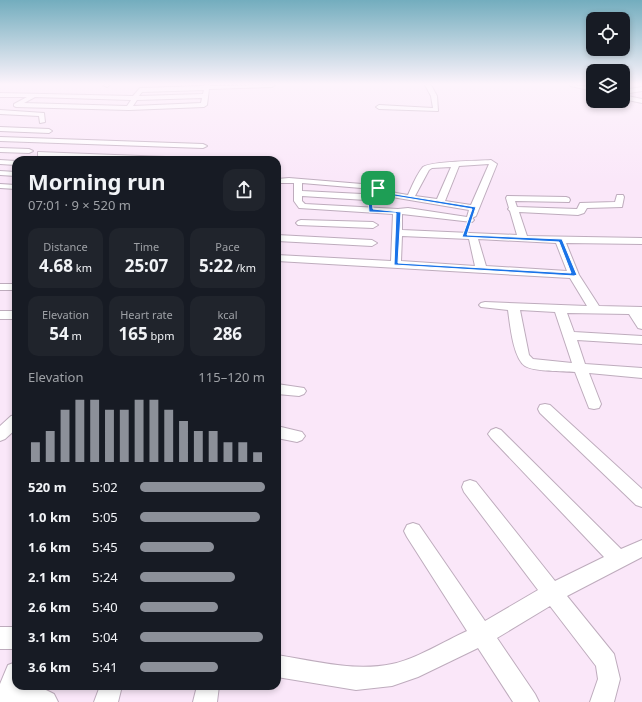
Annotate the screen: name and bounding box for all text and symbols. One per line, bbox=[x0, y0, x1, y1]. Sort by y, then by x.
map controls bbox=[586, 12, 630, 108]
button: locate bbox=[586, 12, 630, 56]
button: layers bbox=[586, 64, 630, 108]
text: Morning run bbox=[28, 166, 166, 196]
button: share bbox=[223, 169, 265, 211]
pin bbox=[361, 171, 395, 205]
icon: arrive bbox=[367, 177, 389, 199]
text: 07:01 · 9 × 520 m bbox=[28, 196, 131, 214]
text: Distance bbox=[43, 239, 88, 254]
text: Time bbox=[134, 239, 159, 254]
text: Pace bbox=[215, 239, 240, 254]
text: 4.68 bbox=[39, 254, 73, 277]
text: 25:07 bbox=[125, 254, 168, 277]
text: 5:22 bbox=[199, 254, 233, 277]
text: km bbox=[73, 260, 92, 275]
text: /km bbox=[233, 260, 256, 275]
text: Elevation bbox=[42, 307, 89, 322]
text: Heart rate bbox=[120, 307, 173, 322]
text: kcal bbox=[217, 307, 238, 322]
text: 54 bbox=[49, 322, 69, 345]
text: 165 bbox=[119, 322, 148, 345]
text: 286 bbox=[213, 322, 242, 345]
text: m bbox=[69, 328, 82, 343]
text: bpm bbox=[148, 328, 174, 343]
text: Elevation bbox=[28, 368, 84, 386]
text: 115–120 m bbox=[198, 368, 265, 386]
text: 520 m bbox=[28, 478, 66, 496]
text: 5:02 bbox=[92, 478, 118, 496]
text: 1.0 km bbox=[28, 508, 71, 526]
text: 5:05 bbox=[92, 508, 118, 526]
text: 1.6 km bbox=[28, 538, 71, 556]
text: 5:45 bbox=[92, 538, 118, 556]
text: 2.1 km bbox=[28, 568, 71, 586]
text: 5:24 bbox=[92, 568, 118, 586]
text: 2.6 km bbox=[28, 598, 71, 616]
text: 5:40 bbox=[92, 598, 118, 616]
text: 3.1 km bbox=[28, 628, 71, 646]
text: 5:04 bbox=[92, 628, 118, 646]
text: 3.6 km bbox=[28, 658, 71, 676]
text: 5:41 bbox=[92, 658, 118, 676]

